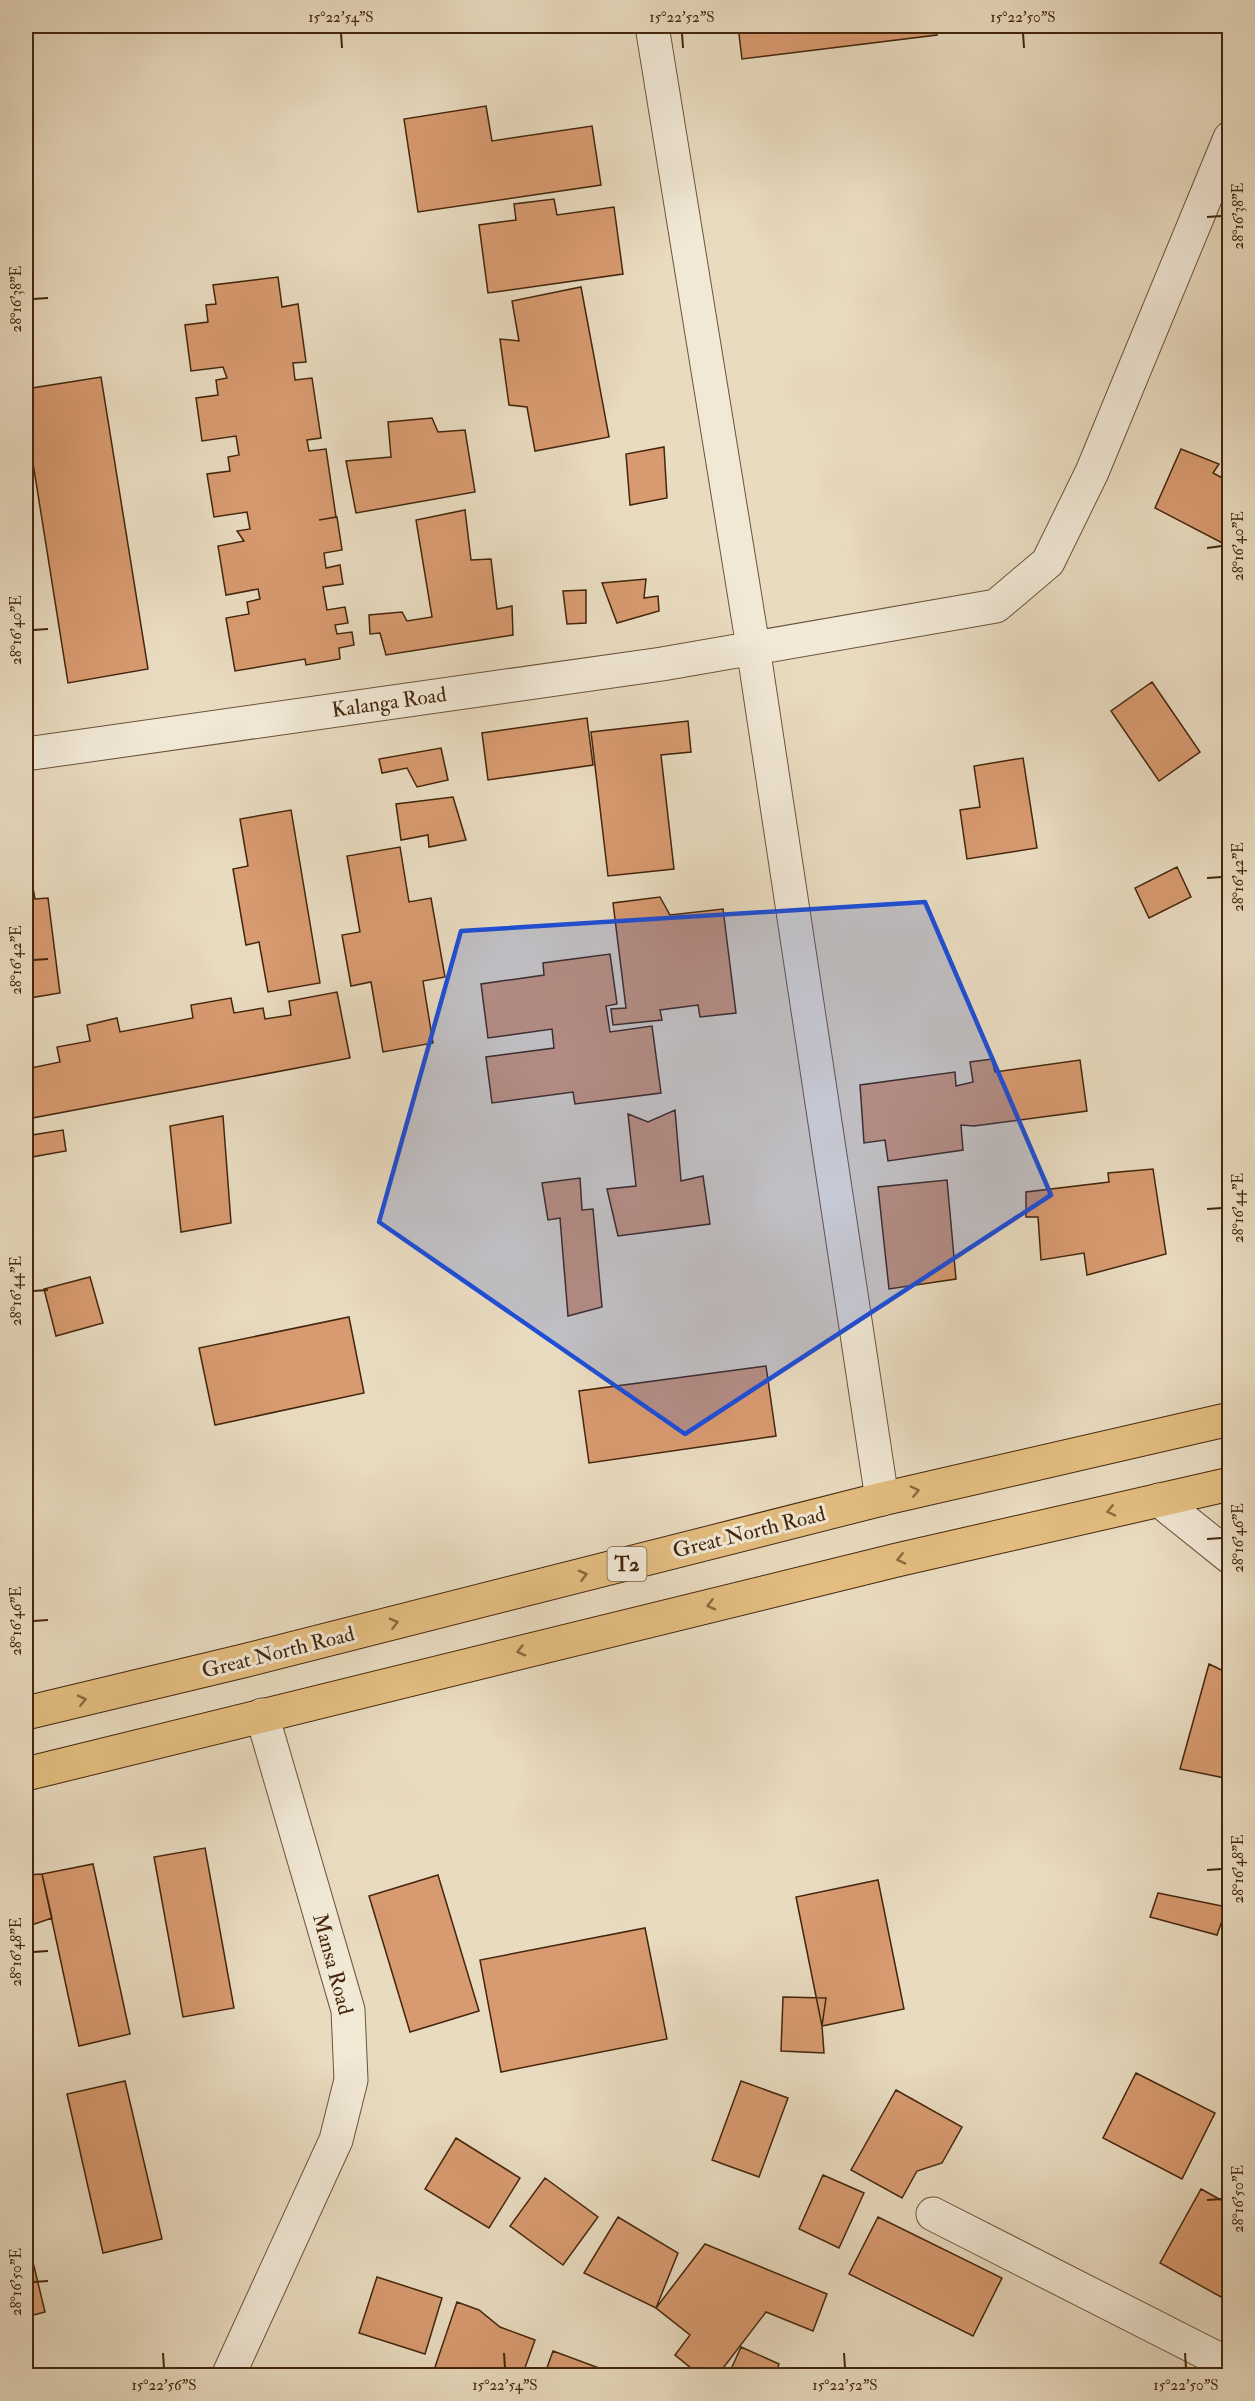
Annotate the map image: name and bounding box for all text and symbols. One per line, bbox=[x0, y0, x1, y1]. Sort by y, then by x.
text: 15°22'54"S bbox=[308, 8, 374, 27]
text: 15°22'52"S bbox=[649, 8, 715, 27]
text: 15°22'50"S bbox=[990, 8, 1056, 27]
text: 28°16'38"E bbox=[1229, 182, 1248, 249]
text: 28°16'38"E bbox=[7, 265, 26, 332]
text: 28°16'40"E bbox=[1229, 511, 1248, 581]
text: 28°16'40"E bbox=[7, 595, 26, 665]
street label: Kalanga Road bbox=[330, 681, 449, 724]
text: 28°16'42"E bbox=[1229, 842, 1248, 912]
text: 28°16'42"E bbox=[7, 925, 26, 995]
text: 28°16'44"E bbox=[1229, 1173, 1248, 1243]
text: 28°16'44"E bbox=[7, 1256, 26, 1326]
one-way arrow bbox=[909, 1486, 919, 1499]
street label: Great North Road bbox=[670, 1500, 829, 1565]
text: 28°16'46"E bbox=[1229, 1503, 1248, 1573]
one-way arrow bbox=[1106, 1504, 1116, 1517]
road number: T2 bbox=[608, 1547, 646, 1581]
one-way arrow bbox=[896, 1552, 906, 1565]
one-way arrow bbox=[578, 1569, 588, 1582]
text: 28°16'46"E bbox=[7, 1586, 26, 1656]
one-way arrow bbox=[706, 1598, 716, 1611]
one-way arrow bbox=[389, 1617, 399, 1630]
street label: Great North Road bbox=[199, 1620, 358, 1685]
one-way arrow bbox=[517, 1644, 527, 1657]
one-way arrow bbox=[77, 1694, 87, 1707]
text: 28°16'48"E bbox=[1229, 1834, 1248, 1904]
street label: Mansa Road bbox=[306, 1910, 359, 2018]
text: 28°16'48"E bbox=[7, 1917, 26, 1987]
text: 28°16'50"E bbox=[1229, 2165, 1248, 2233]
text: 28°16'50"E bbox=[7, 2248, 26, 2316]
text: 15°22'56"S bbox=[131, 2376, 197, 2395]
text: 15°22'54"S bbox=[472, 2376, 538, 2395]
text: 15°22'52"S bbox=[812, 2376, 878, 2395]
text: 15°22'50"S bbox=[1153, 2376, 1219, 2395]

